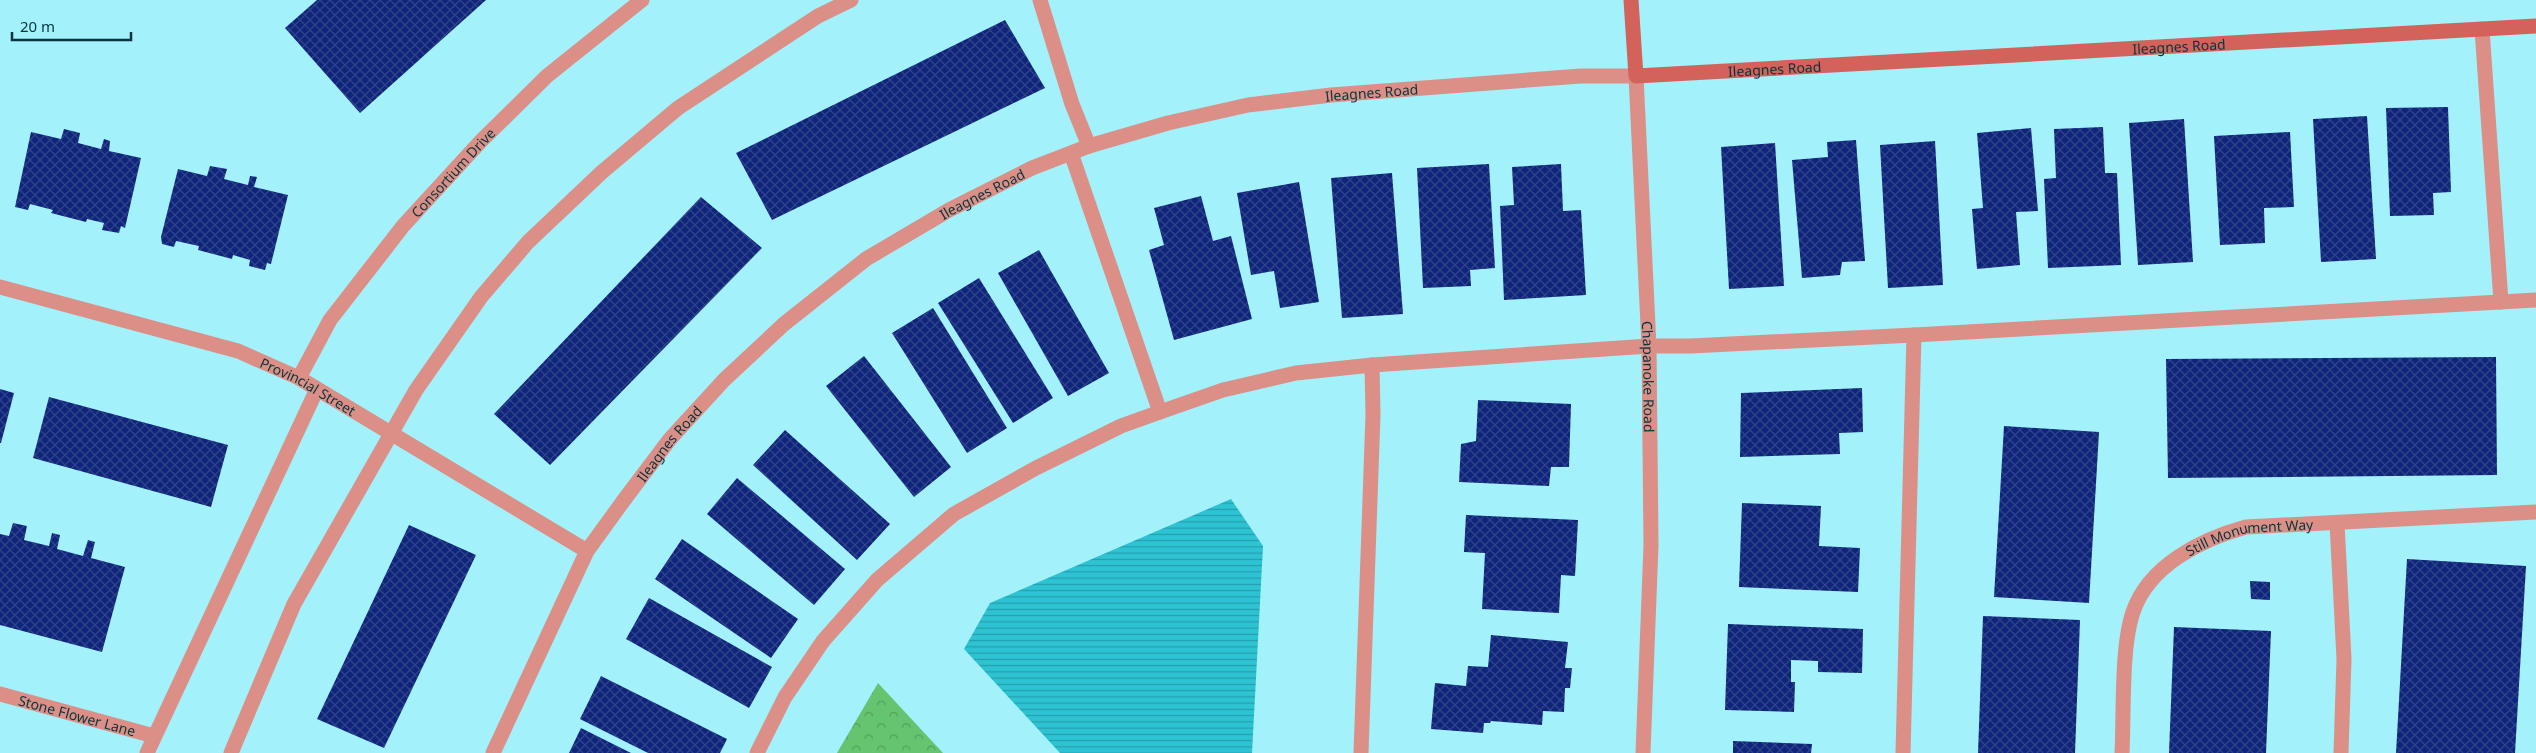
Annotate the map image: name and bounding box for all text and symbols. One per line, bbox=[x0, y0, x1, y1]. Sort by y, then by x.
scale bar bbox=[12, 10, 131, 42]
text: 20 m bbox=[20, 16, 55, 36]
street label: Ileagnes Road bbox=[2132, 34, 2226, 58]
street label: Ileagnes Road bbox=[1727, 56, 1822, 80]
street label: Ileagnes Road bbox=[1324, 79, 1419, 105]
street label: Consortium Drive bbox=[406, 123, 499, 221]
street label: Ileagnes Road bbox=[936, 164, 1028, 223]
street label: Chapanoke Road bbox=[1638, 320, 1659, 433]
street label: Provincial Street bbox=[257, 353, 360, 420]
street label: Ileagnes Road bbox=[632, 401, 706, 485]
street label: Still Monument Way bbox=[2182, 514, 2314, 560]
street label: Stone Flower Lane bbox=[16, 690, 138, 740]

